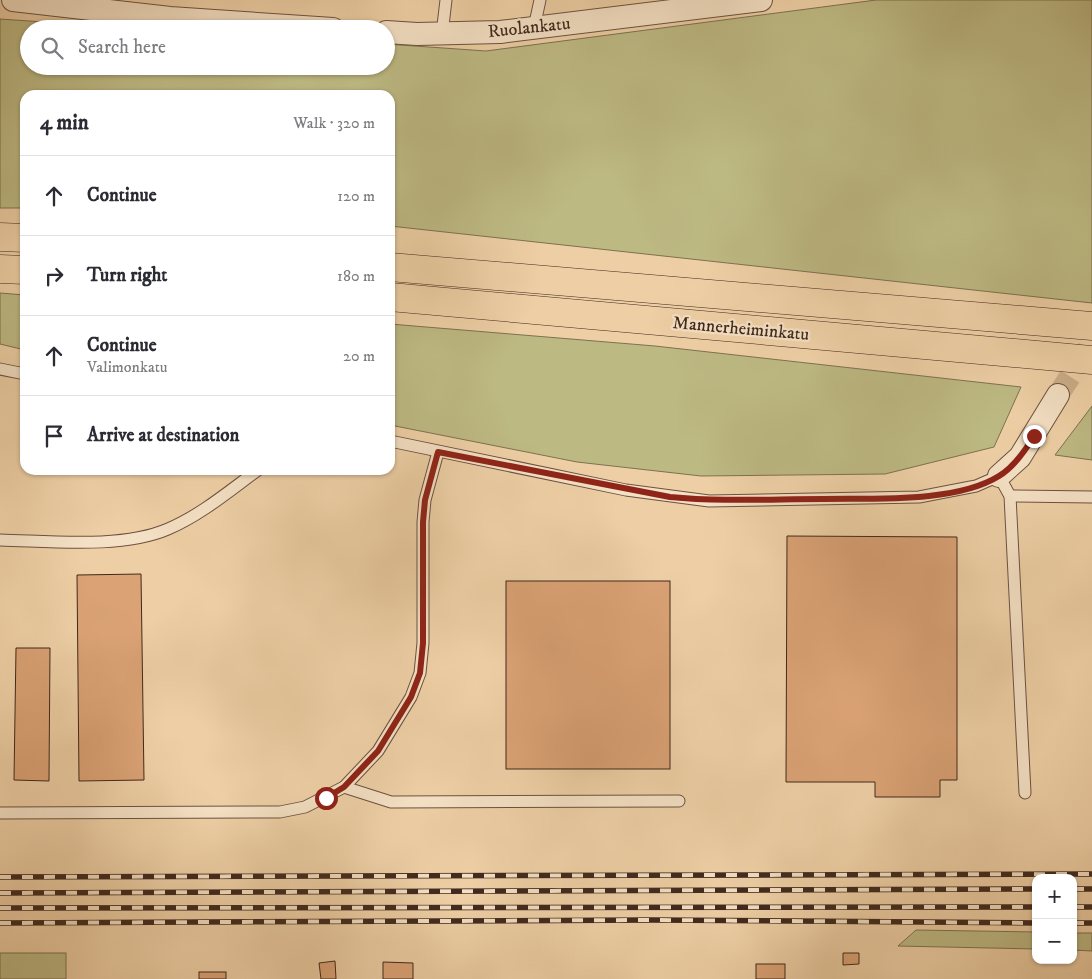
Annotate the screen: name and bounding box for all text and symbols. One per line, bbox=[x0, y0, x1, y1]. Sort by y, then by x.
street label: Ruolankatu bbox=[487, 13, 572, 43]
search box bbox=[20, 20, 395, 75]
icon: search bbox=[38, 34, 66, 62]
text: Search here bbox=[78, 36, 166, 59]
text: 4 min bbox=[40, 110, 89, 136]
text: Walk · 320 m bbox=[293, 113, 375, 133]
icon: ahead bbox=[40, 182, 68, 210]
text: Continue bbox=[87, 184, 157, 207]
text: 120 m bbox=[337, 186, 375, 206]
icon: right bbox=[40, 262, 68, 290]
text: Turn right bbox=[87, 264, 167, 287]
text: 180 m bbox=[337, 266, 375, 286]
street label: Mannerheiminkatu bbox=[672, 312, 810, 346]
text: Continue bbox=[87, 334, 157, 357]
icon: ahead bbox=[40, 342, 68, 370]
text: 20 m bbox=[343, 346, 375, 366]
text: Valimonkatu bbox=[87, 357, 168, 377]
icon: arrive bbox=[40, 422, 68, 450]
text: Arrive at destination bbox=[87, 424, 239, 447]
route end bbox=[1023, 425, 1046, 448]
route start bbox=[315, 787, 338, 810]
map controls bbox=[1032, 874, 1077, 964]
button: + bbox=[1032, 874, 1077, 919]
button: − bbox=[1032, 919, 1077, 964]

